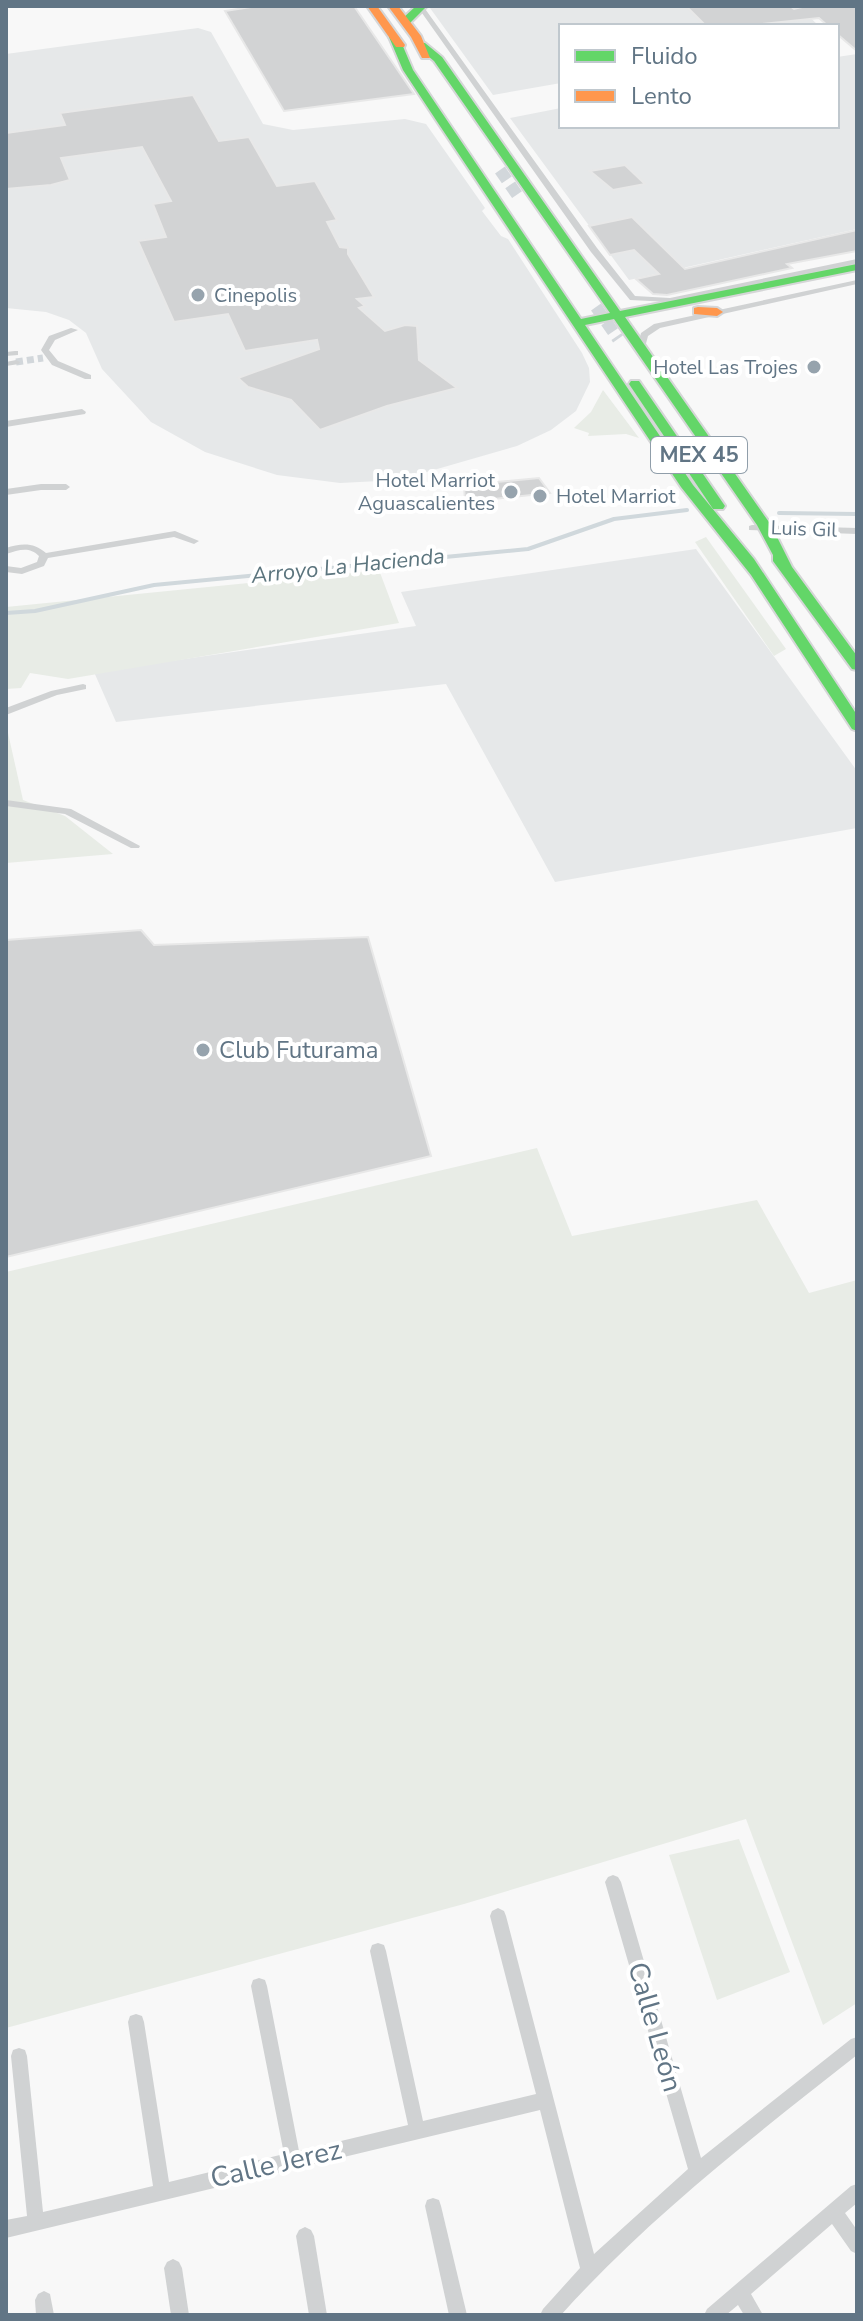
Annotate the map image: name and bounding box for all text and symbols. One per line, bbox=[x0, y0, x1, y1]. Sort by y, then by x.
legend bbox=[559, 24, 839, 128]
text: Fluido bbox=[631, 40, 698, 72]
text: Lento bbox=[631, 80, 692, 112]
place label: Cinepolis bbox=[214, 282, 297, 309]
marker: Cinepolis bbox=[189, 286, 207, 304]
place label: Hotel Las Trojes bbox=[653, 354, 798, 381]
marker: Hotel Las Trojes bbox=[805, 358, 823, 376]
road number: MEX 45 bbox=[651, 437, 747, 473]
place label: Hotel Marriot Aguascalientes bbox=[358, 467, 496, 517]
marker: Hotel Marriot Aguascalientes bbox=[502, 483, 520, 501]
place label: Hotel Marriot bbox=[556, 483, 677, 510]
marker: Hotel Marriot bbox=[531, 487, 549, 505]
street label: Luis Gil bbox=[770, 514, 838, 544]
water label: Arroyo La Hacienda bbox=[249, 541, 446, 591]
place label: Club Futurama bbox=[219, 1034, 379, 1066]
marker: Club Futurama bbox=[194, 1041, 212, 1059]
street label: Calle León bbox=[618, 1958, 692, 2096]
street label: Calle Jerez bbox=[207, 2130, 345, 2198]

